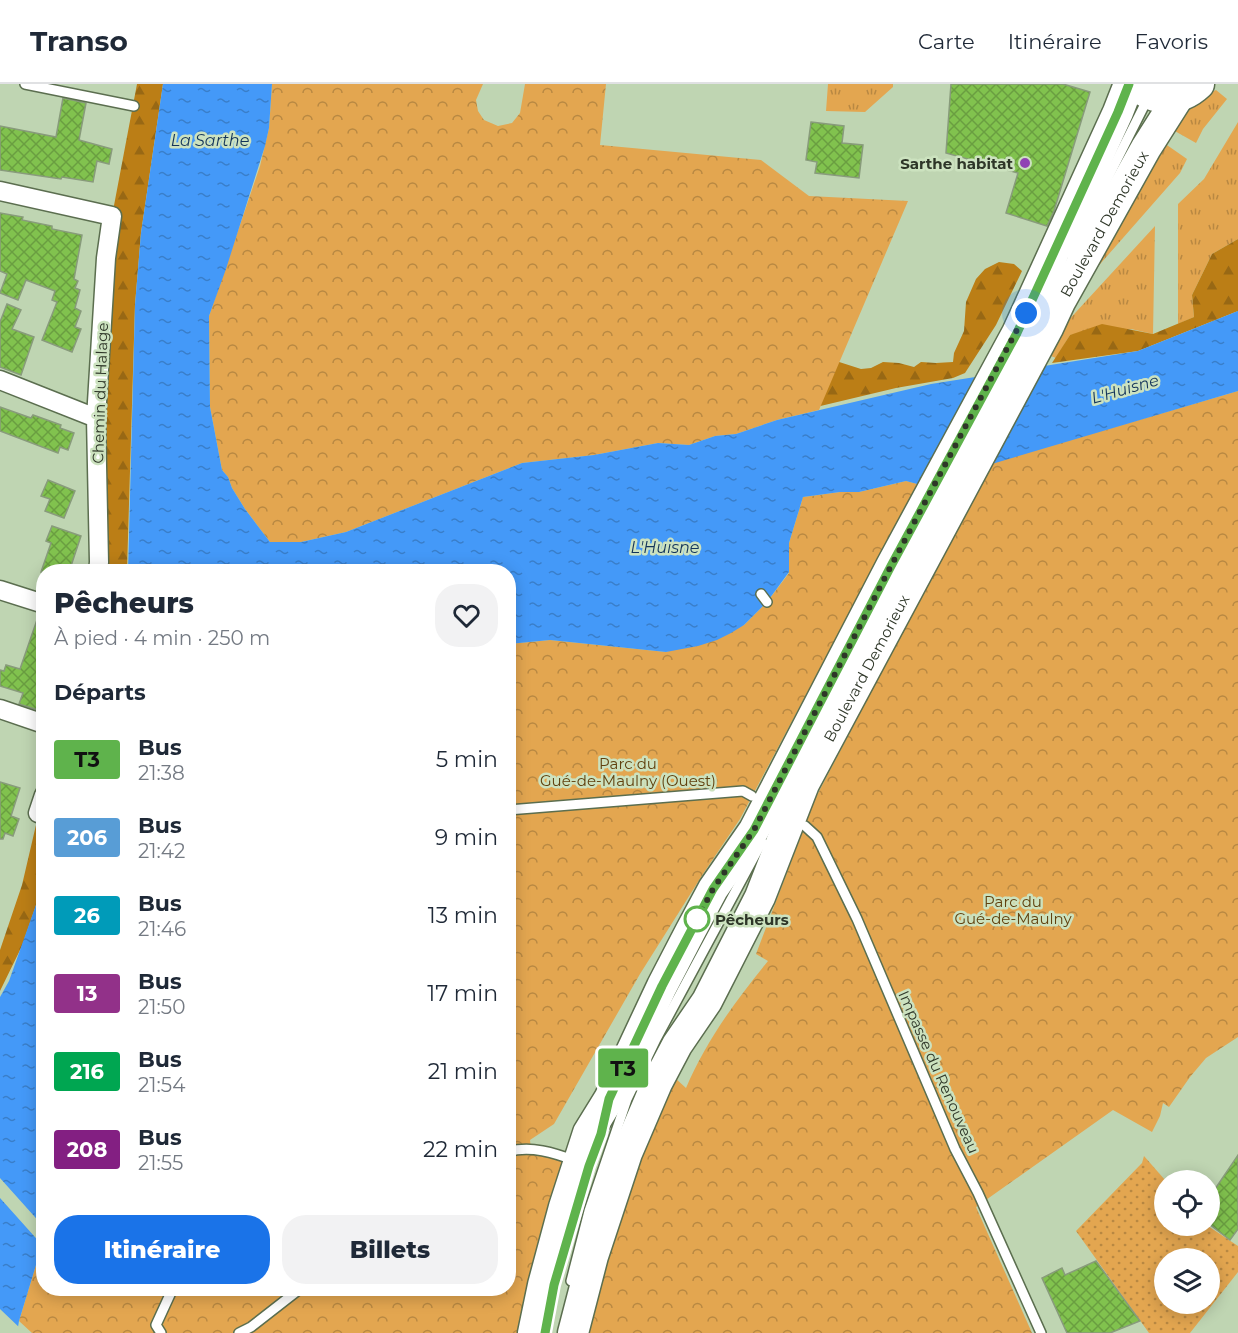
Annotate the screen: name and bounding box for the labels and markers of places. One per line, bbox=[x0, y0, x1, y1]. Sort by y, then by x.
place label: Sarthe habitat bbox=[900, 154, 1013, 173]
marker: Sarthe habitat bbox=[1018, 156, 1032, 170]
marker: Pêcheurs bbox=[684, 906, 710, 932]
place label: Pêcheurs bbox=[715, 910, 789, 929]

